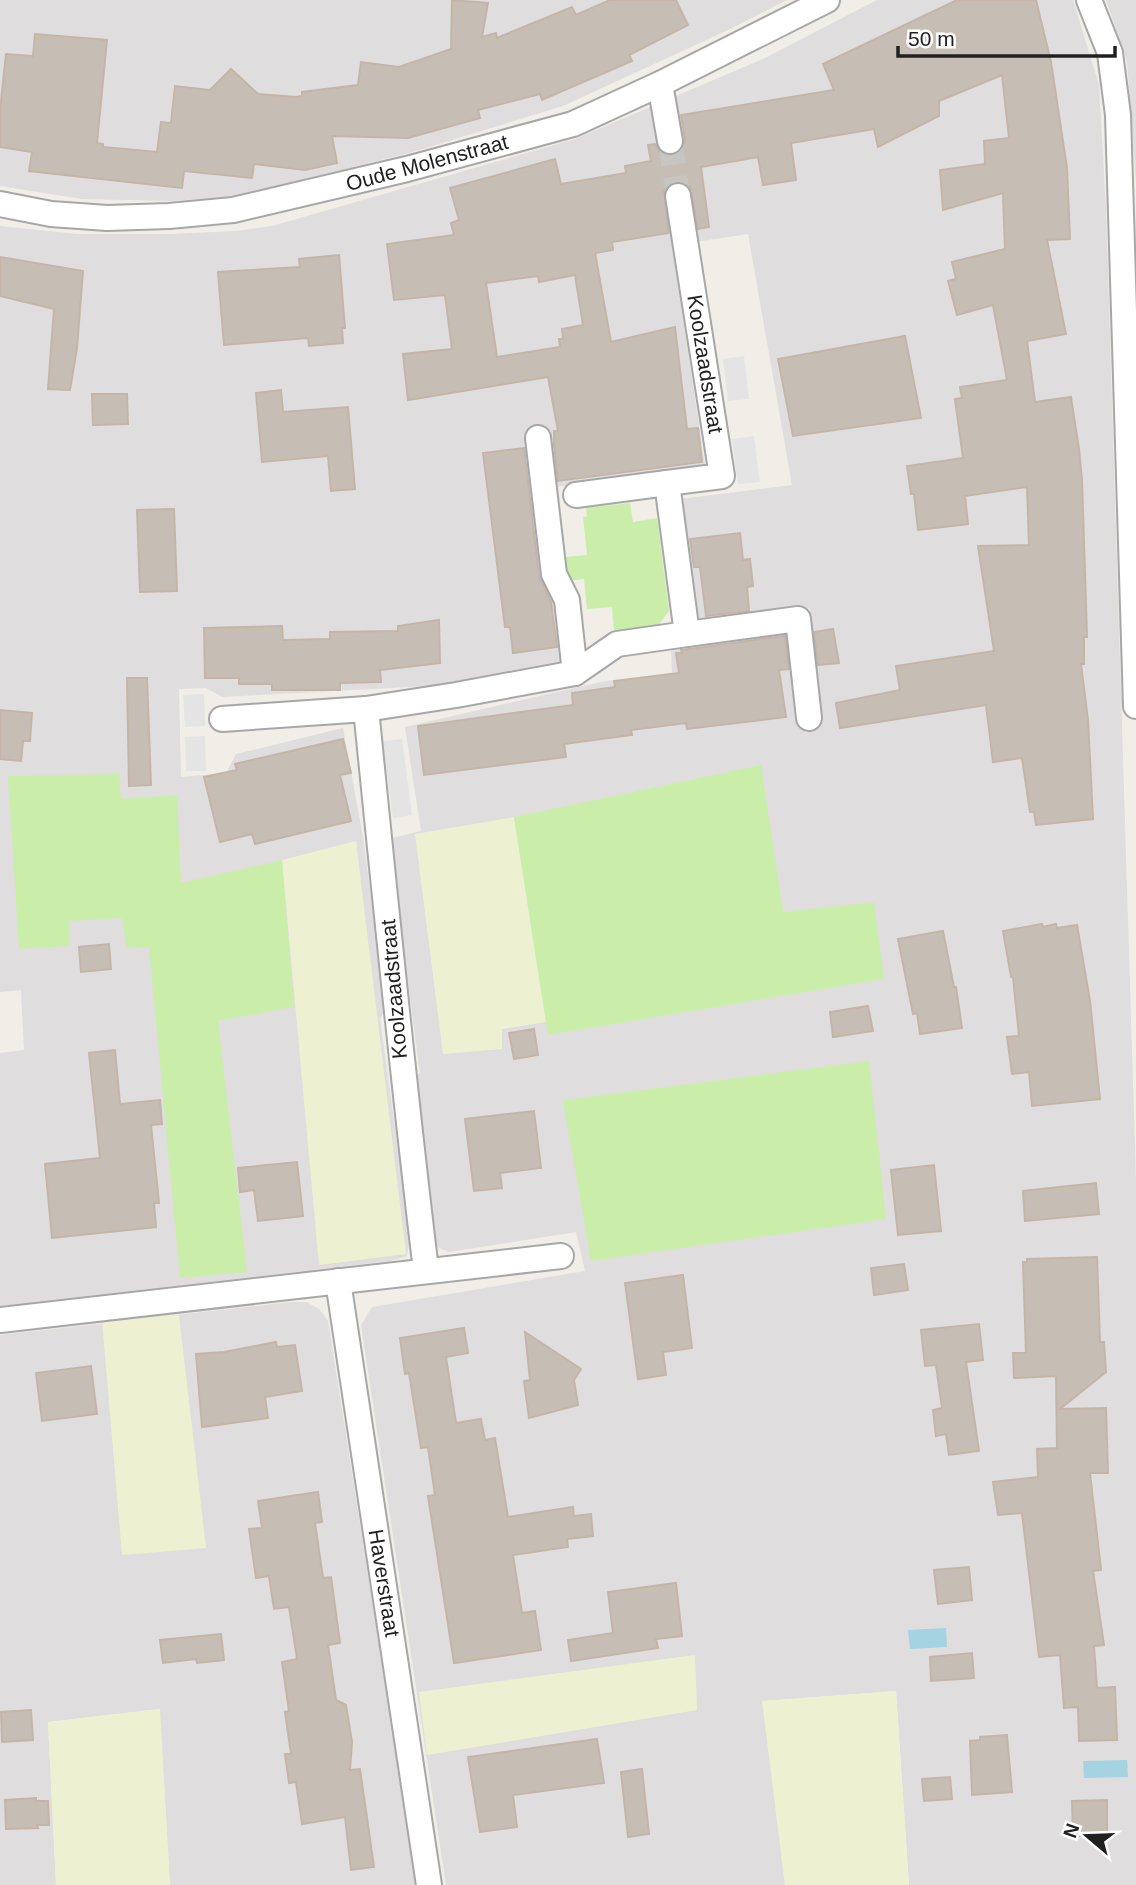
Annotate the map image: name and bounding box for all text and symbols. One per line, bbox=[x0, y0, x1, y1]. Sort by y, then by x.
scale bar bbox=[898, 14, 1115, 58]
text: 50 m bbox=[908, 27, 955, 50]
street label: Oude Molenstraat bbox=[343, 130, 511, 195]
street label: Koolzaadstraat bbox=[683, 293, 728, 435]
street label: Koolzaadstraat bbox=[376, 918, 411, 1060]
street label: Haverstraat bbox=[365, 1528, 404, 1638]
north arrow bbox=[1052, 1801, 1122, 1871]
text: N bbox=[1059, 1821, 1084, 1841]

